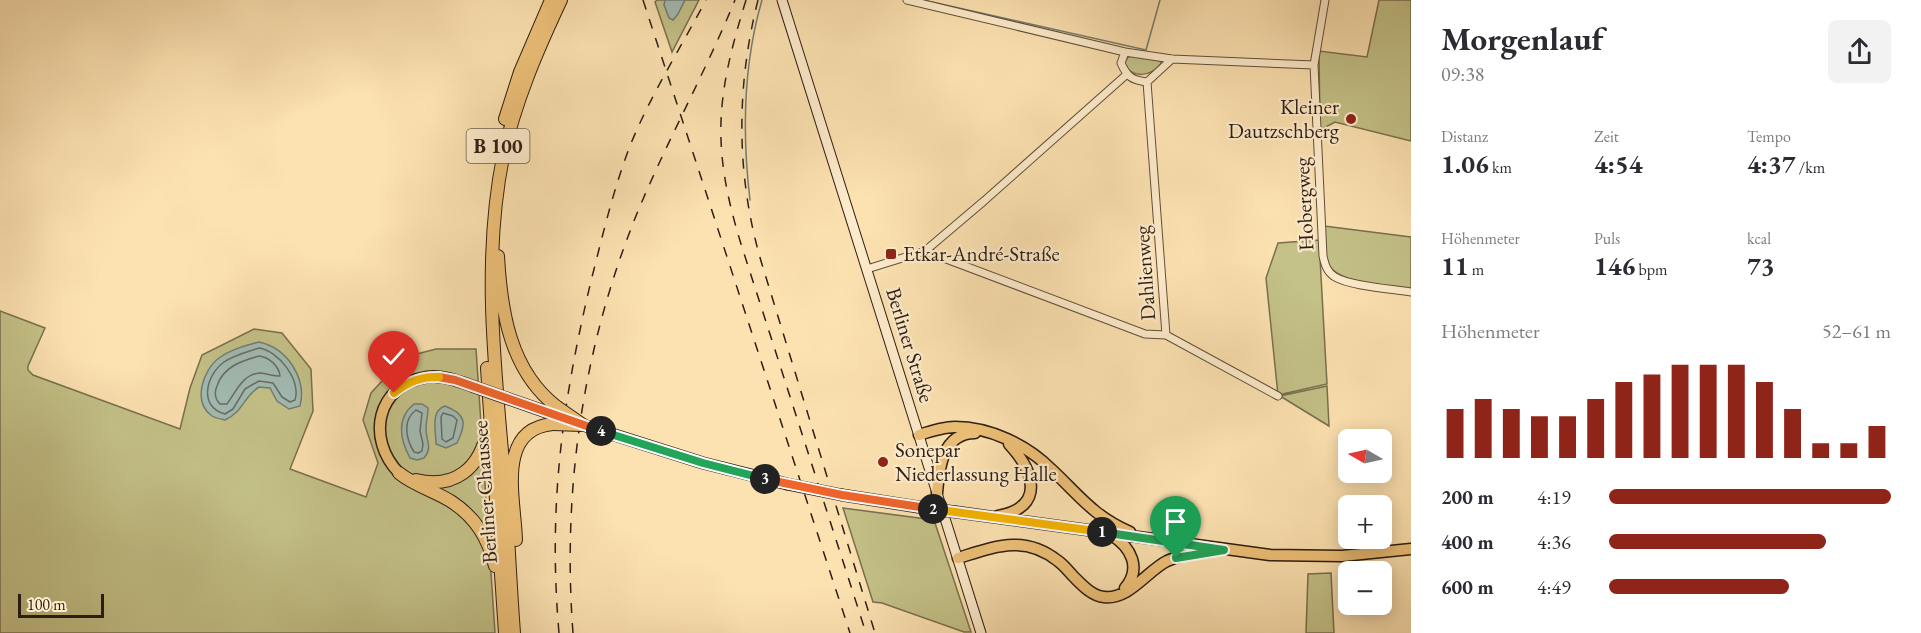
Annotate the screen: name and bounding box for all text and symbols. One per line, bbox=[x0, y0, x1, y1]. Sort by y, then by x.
text: Morgenlauf bbox=[1441, 17, 1603, 60]
button: share bbox=[1828, 20, 1891, 83]
text: 09:38 bbox=[1441, 61, 1484, 87]
place label: Kleiner Dautzschberg bbox=[1228, 93, 1340, 144]
marker: Kleiner Dautzschberg bbox=[1344, 112, 1358, 126]
text: Distanz bbox=[1441, 126, 1488, 147]
text: Zeit bbox=[1594, 126, 1619, 147]
text: Tempo bbox=[1747, 126, 1791, 147]
road number: B 100 bbox=[466, 129, 530, 163]
text: 1.06 bbox=[1441, 147, 1489, 181]
text: 4:54 bbox=[1594, 147, 1643, 181]
text: 4:37 bbox=[1747, 147, 1796, 181]
street label: Hobergweg bbox=[1288, 156, 1319, 252]
text: km bbox=[1489, 157, 1512, 178]
text: /km bbox=[1796, 157, 1825, 178]
street label: Dahlienweg bbox=[1128, 224, 1161, 321]
text: Höhenmeter bbox=[1441, 228, 1520, 249]
text: Puls bbox=[1594, 228, 1620, 249]
text: kcal bbox=[1747, 228, 1771, 249]
place label: Etkar-André-Straße bbox=[903, 240, 1060, 267]
marker: Etkar-André-Straße bbox=[884, 247, 898, 261]
text: 11 bbox=[1441, 249, 1469, 283]
text: 146 bbox=[1594, 249, 1635, 283]
text: 73 bbox=[1747, 249, 1775, 283]
text: m bbox=[1469, 259, 1484, 280]
text: bpm bbox=[1635, 259, 1667, 280]
street label: Berliner Straße bbox=[880, 284, 941, 406]
text: Höhenmeter bbox=[1441, 318, 1540, 344]
text: 52–61 m bbox=[1822, 318, 1891, 344]
pin bbox=[368, 331, 419, 393]
icon: check bbox=[377, 340, 410, 373]
pin: 4 bbox=[586, 416, 616, 446]
street label: Berliner Chaussee bbox=[466, 420, 503, 564]
text: 4 bbox=[597, 420, 605, 441]
north arrow bbox=[1338, 429, 1392, 483]
map controls bbox=[1338, 429, 1392, 615]
place label: Sonepar Niederlassung Halle bbox=[895, 436, 1057, 487]
marker: Sonepar Niederlassung Halle bbox=[876, 455, 890, 469]
pin: 3 bbox=[750, 464, 780, 494]
text: 3 bbox=[761, 468, 769, 489]
text: 200 m bbox=[1441, 484, 1494, 510]
text: 4:19 bbox=[1537, 484, 1571, 510]
pin: 2 bbox=[918, 494, 948, 524]
button: + bbox=[1338, 495, 1392, 549]
pin bbox=[1150, 496, 1201, 558]
text: 2 bbox=[929, 498, 937, 519]
icon: arrive bbox=[1159, 505, 1192, 538]
pin: 1 bbox=[1087, 517, 1117, 547]
text: 1 bbox=[1098, 521, 1106, 542]
text: 400 m bbox=[1441, 529, 1494, 555]
text: 4:36 bbox=[1537, 529, 1571, 555]
button: − bbox=[1338, 561, 1392, 615]
text: 600 m bbox=[1441, 574, 1494, 600]
text: 4:49 bbox=[1537, 574, 1571, 600]
scale bar bbox=[18, 591, 104, 618]
text: 100 m bbox=[27, 594, 66, 615]

